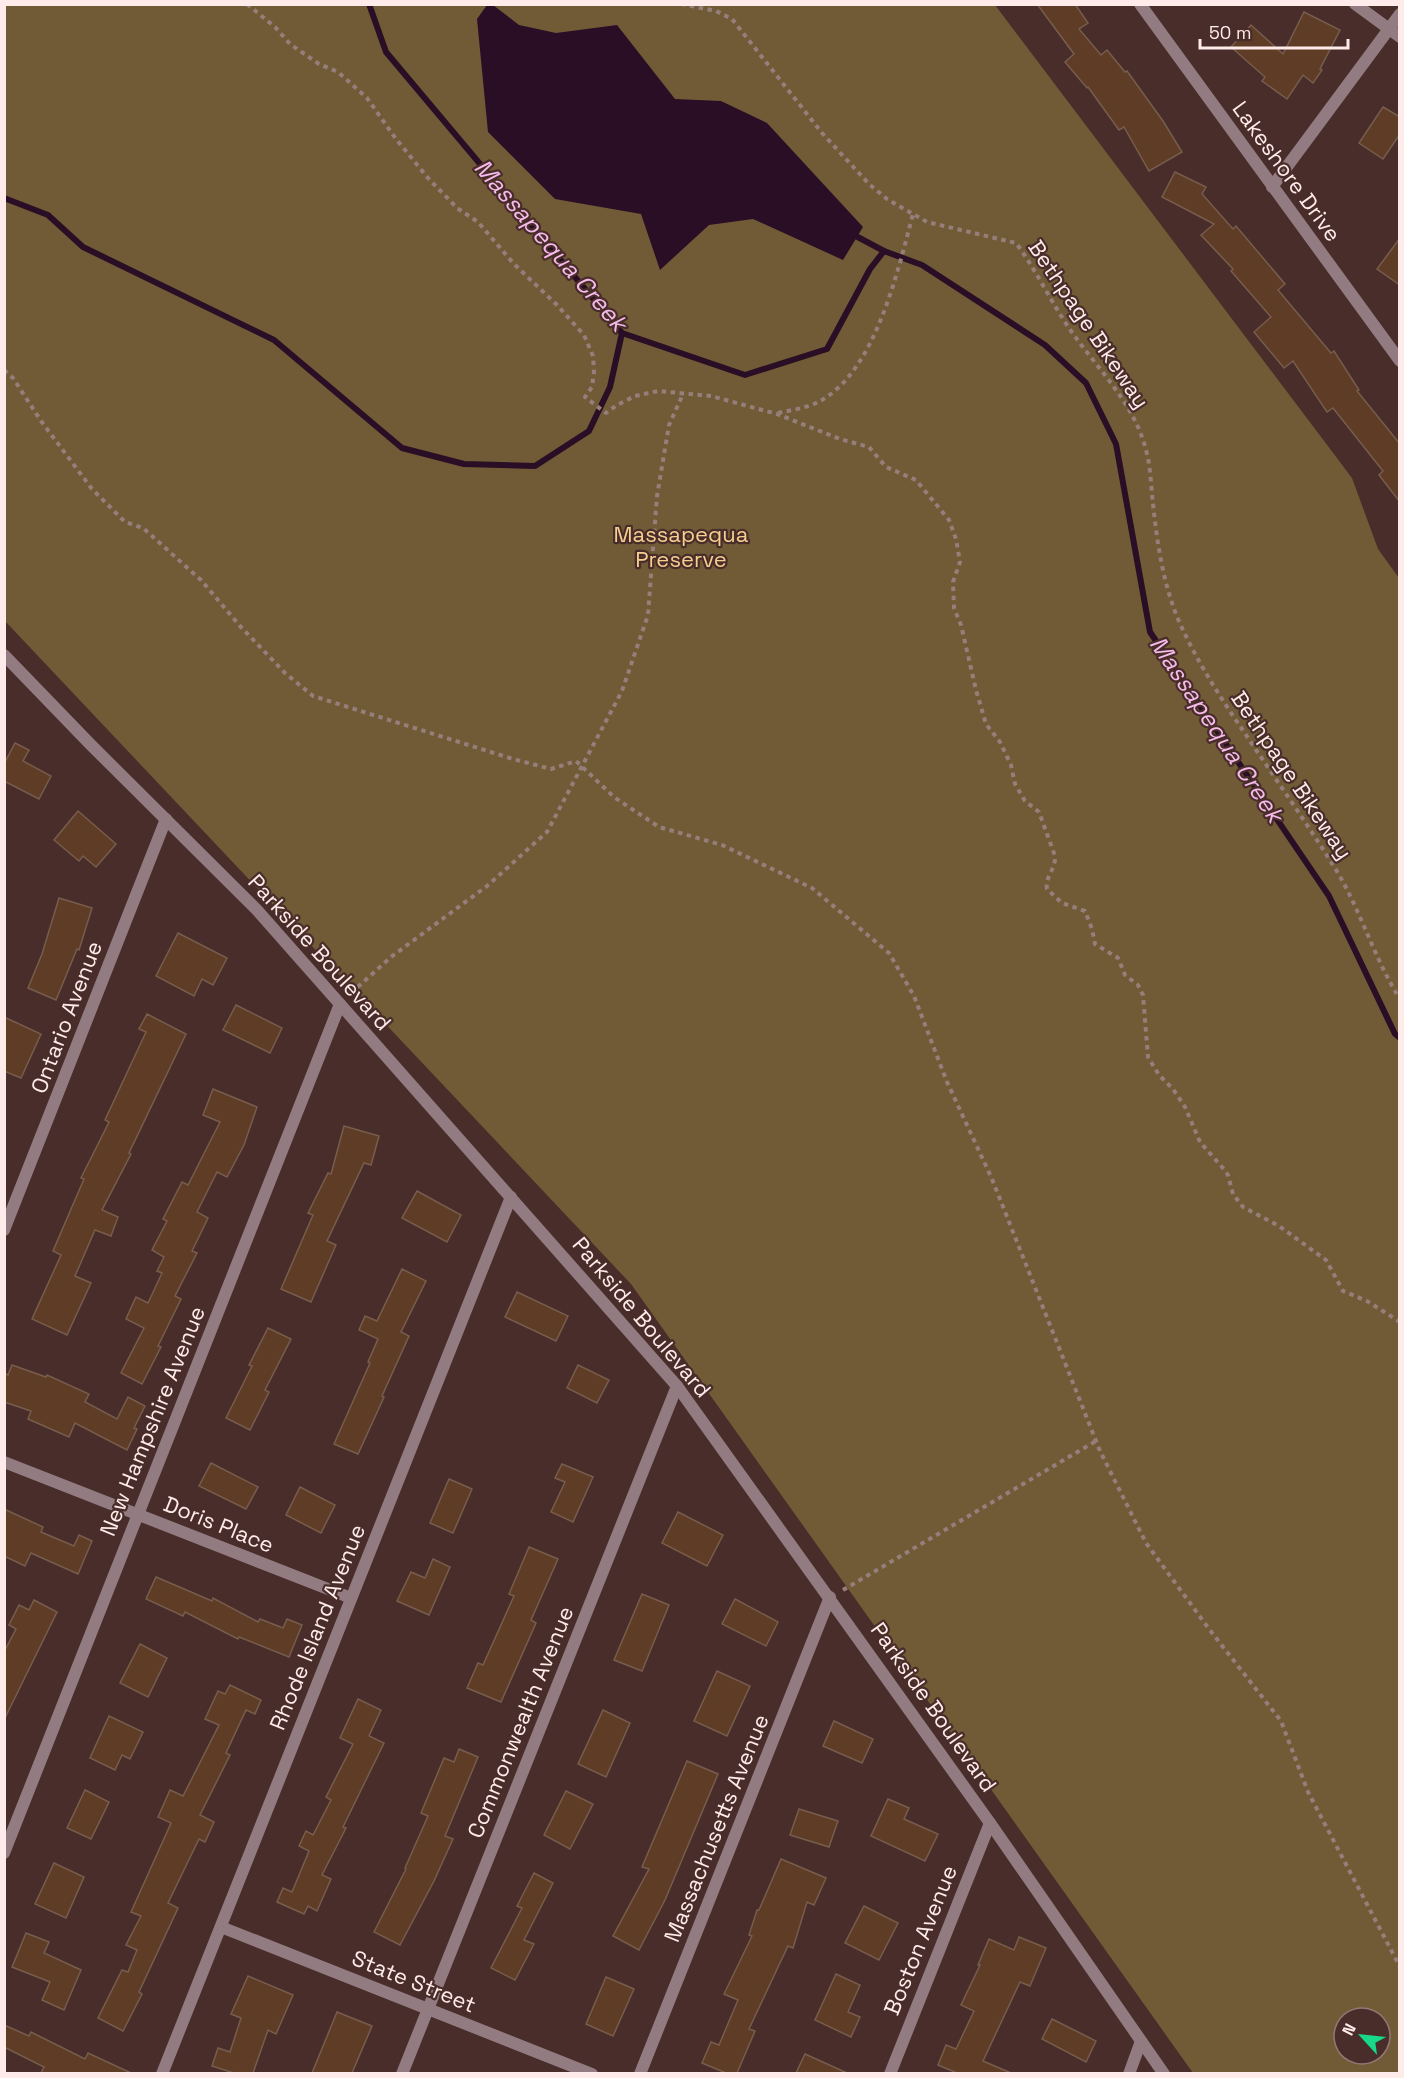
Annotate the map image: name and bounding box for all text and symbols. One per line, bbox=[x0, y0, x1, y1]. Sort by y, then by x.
scale bar bbox=[1200, 12, 1348, 50]
text: 50 m bbox=[1209, 21, 1251, 44]
street label: Lakeshore Drive bbox=[1227, 95, 1347, 247]
water label: Massapequa Creek bbox=[468, 152, 636, 340]
street label: Bethpage Bikeway bbox=[1022, 234, 1156, 414]
park label: Massapequa Preserve bbox=[614, 520, 749, 573]
water label: Massapequa Creek bbox=[1143, 630, 1293, 831]
street label: Bethpage Bikeway bbox=[1225, 685, 1359, 865]
street label: Parkside Boulevard bbox=[242, 868, 398, 1036]
street label: Ontario Avenue bbox=[24, 937, 108, 1097]
street label: Parkside Boulevard bbox=[567, 1231, 717, 1403]
street label: New Hampshire Avenue bbox=[93, 1302, 211, 1540]
street label: Doris Place bbox=[160, 1489, 278, 1559]
street label: Rhode Island Avenue bbox=[263, 1520, 371, 1734]
street label: Commonwealth Avenue bbox=[461, 1602, 579, 1842]
street label: Parkside Boulevard bbox=[865, 1617, 1003, 1797]
street label: Massachusetts Avenue bbox=[657, 1710, 775, 1946]
street label: Boston Avenue bbox=[877, 1861, 963, 2019]
street label: State Street bbox=[348, 1943, 480, 2019]
north arrow bbox=[1332, 2006, 1392, 2066]
text: N bbox=[1337, 2020, 1361, 2039]

